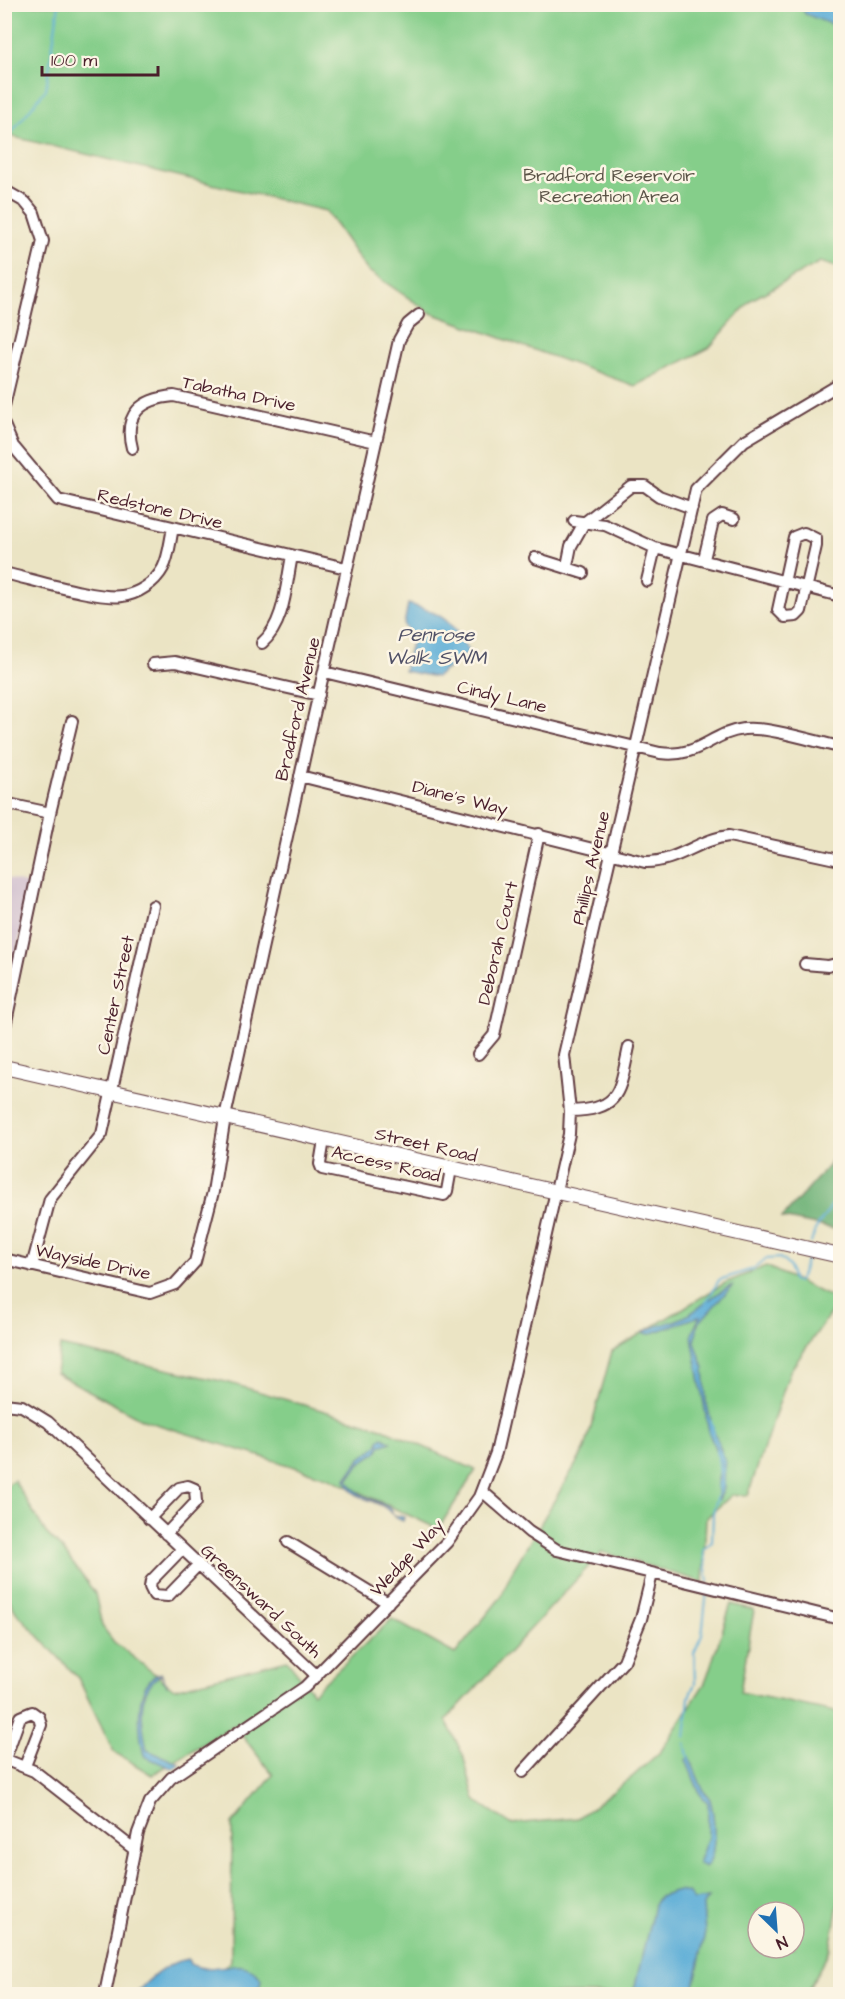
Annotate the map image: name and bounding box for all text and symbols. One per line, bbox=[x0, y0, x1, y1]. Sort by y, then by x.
scale bar bbox=[42, 39, 158, 77]
text: 100 m bbox=[51, 48, 97, 73]
park label: Bradford Reservoir Recreation Area bbox=[523, 163, 695, 209]
street label: Tabatha Drive bbox=[180, 370, 298, 418]
street label: Redstone Drive bbox=[95, 482, 225, 536]
water label: Penrose Walk SWM bbox=[386, 621, 488, 672]
street label: Bradford Avenue bbox=[269, 634, 327, 783]
street label: Cindy Lane bbox=[455, 675, 549, 720]
street label: Diane's Way bbox=[409, 774, 510, 823]
street label: Phillips Avenue bbox=[566, 808, 616, 927]
street label: Deborah Court bbox=[472, 878, 525, 1007]
street label: Center Street bbox=[91, 932, 141, 1057]
street label: Street Road bbox=[372, 1121, 480, 1169]
street label: Access Road bbox=[329, 1139, 443, 1189]
street label: Wayside Drive bbox=[33, 1238, 153, 1287]
street label: Wedge Way bbox=[364, 1514, 450, 1603]
street label: Greensward South bbox=[195, 1538, 327, 1664]
north arrow bbox=[746, 1900, 806, 1960]
text: N bbox=[773, 1931, 791, 1955]

